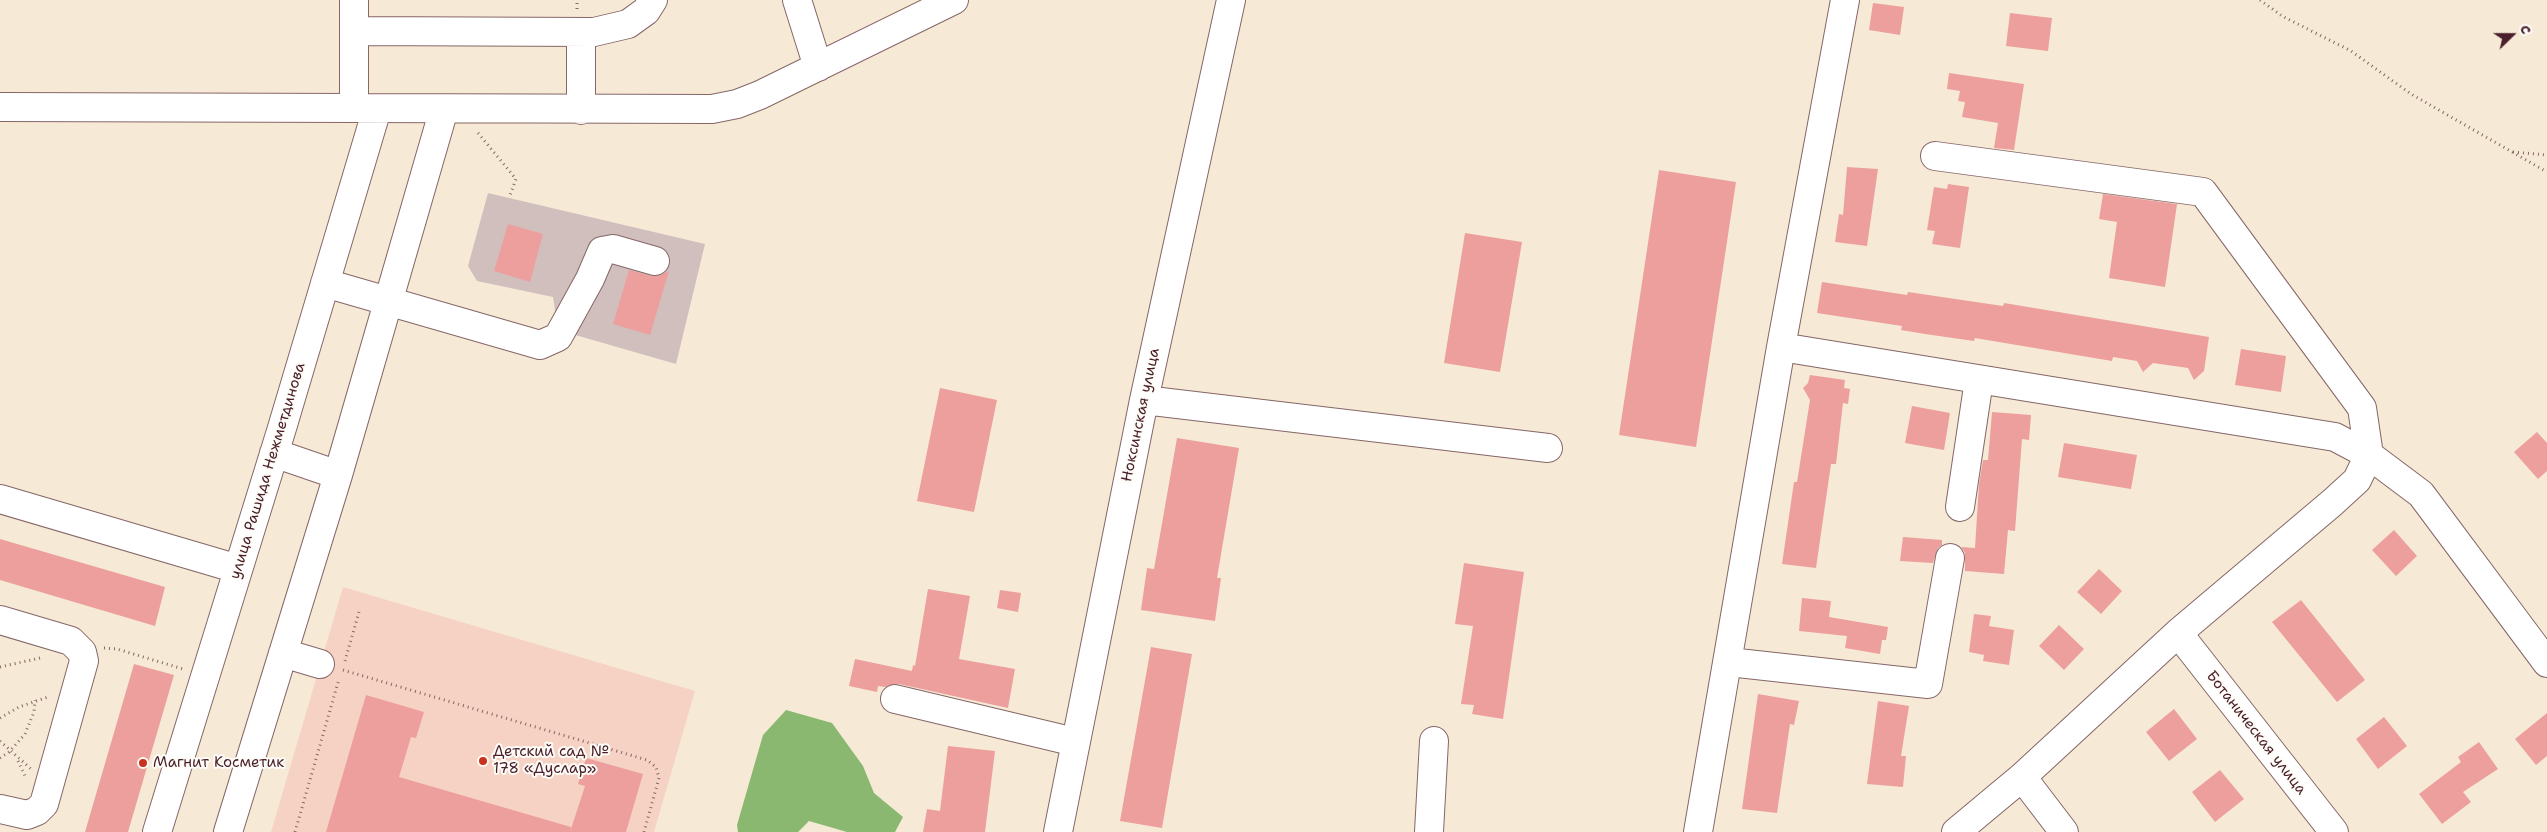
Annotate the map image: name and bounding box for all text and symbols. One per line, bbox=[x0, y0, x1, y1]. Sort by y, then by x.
north arrow bbox=[2487, 10, 2537, 60]
text: С bbox=[2516, 22, 2536, 37]
street label: Ноксинская улица bbox=[1118, 346, 1164, 484]
street label: улица Рашида Нежметдинова bbox=[226, 361, 310, 581]
street label: Ботаническая улица bbox=[2202, 667, 2310, 799]
place label: Детский сад № 178 «Дуслар» bbox=[493, 743, 609, 778]
place label: Магнит Косметик bbox=[153, 754, 284, 772]
marker: Детский сад № 178 «Дуслар» bbox=[477, 755, 489, 767]
marker: Магнит Косметик bbox=[137, 757, 149, 769]

